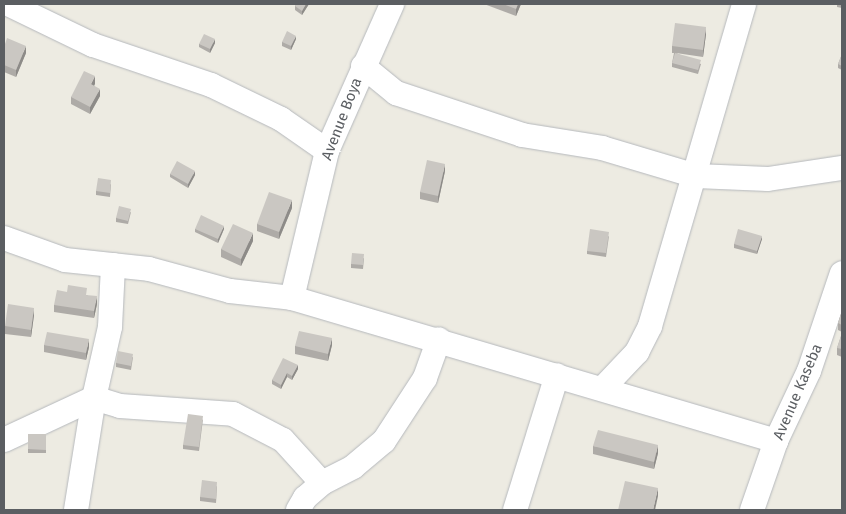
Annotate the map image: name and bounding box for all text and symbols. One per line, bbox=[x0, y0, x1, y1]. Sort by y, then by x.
street label: Avenue Boya bbox=[318, 75, 366, 163]
street label: Avenue Kaseba bbox=[770, 341, 826, 443]

